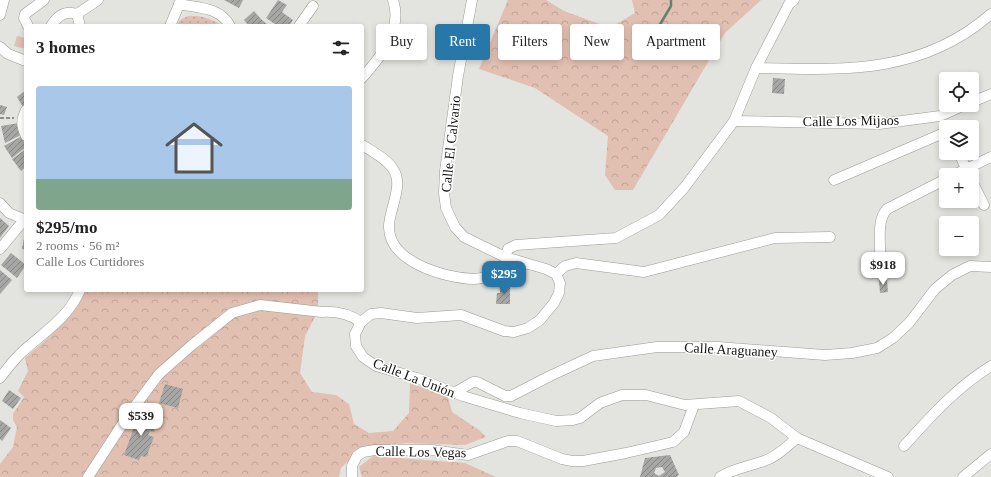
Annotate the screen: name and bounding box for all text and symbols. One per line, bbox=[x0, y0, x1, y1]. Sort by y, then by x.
chip: Buy bbox=[376, 24, 427, 60]
chip: Rent bbox=[435, 24, 490, 60]
chip: Filters bbox=[498, 24, 562, 60]
chip: New bbox=[570, 24, 624, 60]
chip: Apartment bbox=[632, 24, 720, 60]
icon: filters bbox=[330, 37, 352, 59]
text: 3 homes bbox=[36, 38, 95, 57]
map controls bbox=[939, 72, 979, 256]
button: locate bbox=[939, 72, 979, 112]
street label: Calle El Calvario bbox=[438, 95, 464, 193]
icon: home bbox=[158, 112, 230, 184]
street label: Calle Los Mijaos bbox=[803, 113, 899, 129]
button: layers bbox=[939, 120, 979, 160]
button: + bbox=[939, 168, 979, 208]
button: − bbox=[939, 216, 979, 256]
text: $295/mo bbox=[36, 218, 97, 237]
text: 2 rooms · 56 m² bbox=[36, 238, 119, 253]
pin: $918 bbox=[859, 252, 907, 286]
text: Calle Los Curtidores bbox=[36, 254, 144, 269]
text: $918 bbox=[870, 257, 896, 272]
pin: $295 bbox=[480, 261, 528, 295]
text: $295 bbox=[491, 266, 517, 281]
street label: Calle Araguaney bbox=[684, 340, 778, 360]
street label: Calle La Unión bbox=[371, 356, 457, 400]
pin: $539 bbox=[117, 403, 165, 437]
text: $539 bbox=[128, 408, 154, 423]
street label: Calle Los Vegas bbox=[376, 444, 466, 460]

